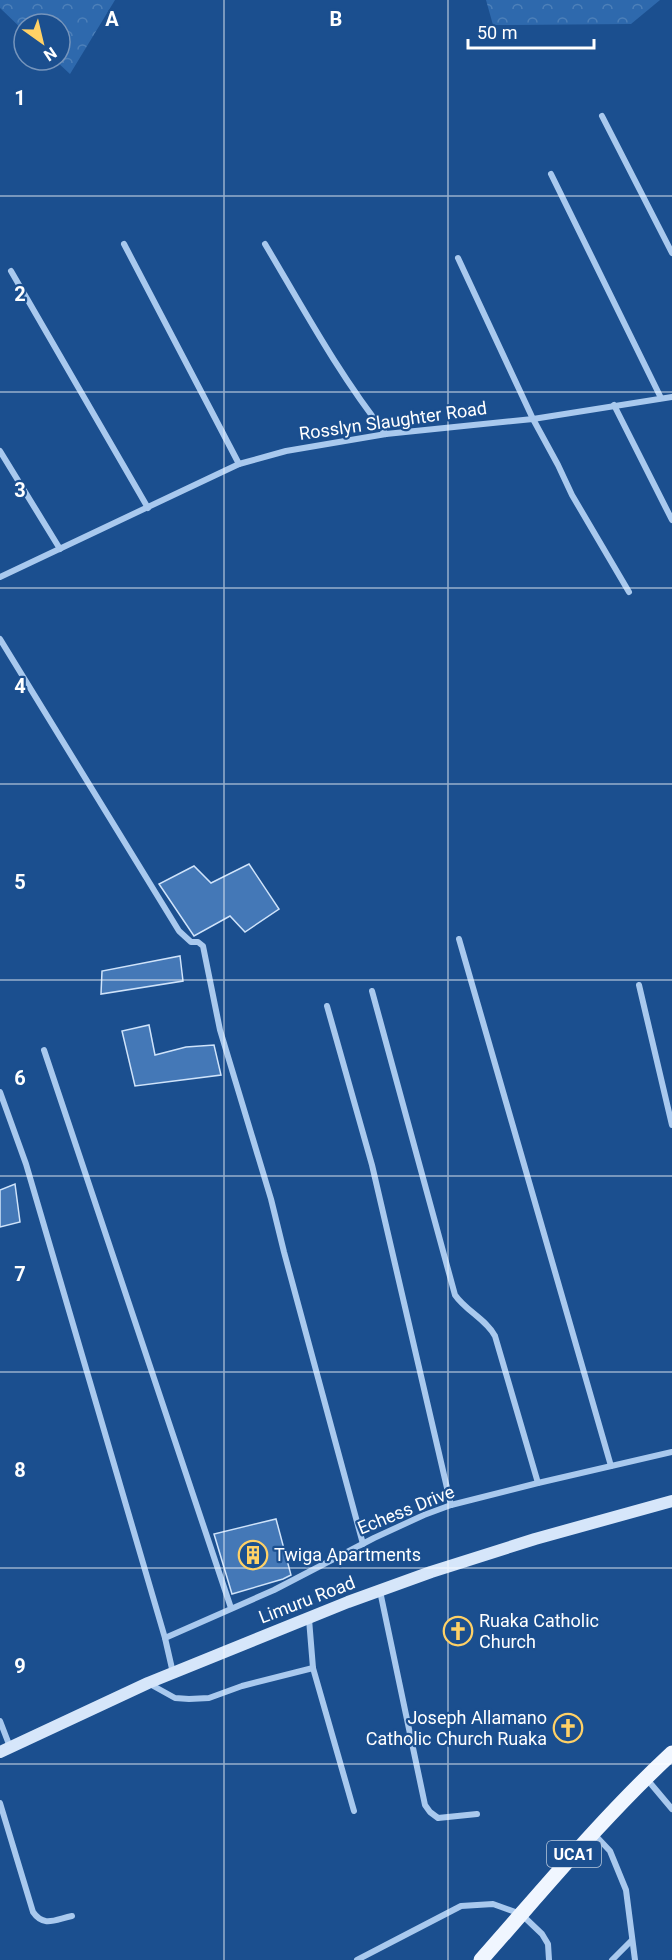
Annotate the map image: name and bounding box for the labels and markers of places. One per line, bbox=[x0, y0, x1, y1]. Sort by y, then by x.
building icon: Twiga Apartments bbox=[237, 1539, 269, 1571]
place label: Twiga Apartments bbox=[274, 1544, 421, 1565]
place label: Ruaka Catholic Church bbox=[479, 1610, 599, 1652]
church icon: Ruaka Catholic Church bbox=[442, 1615, 474, 1647]
place label: Joseph Allamano Catholic Church Ruaka bbox=[366, 1707, 547, 1749]
church icon: Joseph Allamano Catholic Church Ruaka bbox=[552, 1712, 584, 1744]

